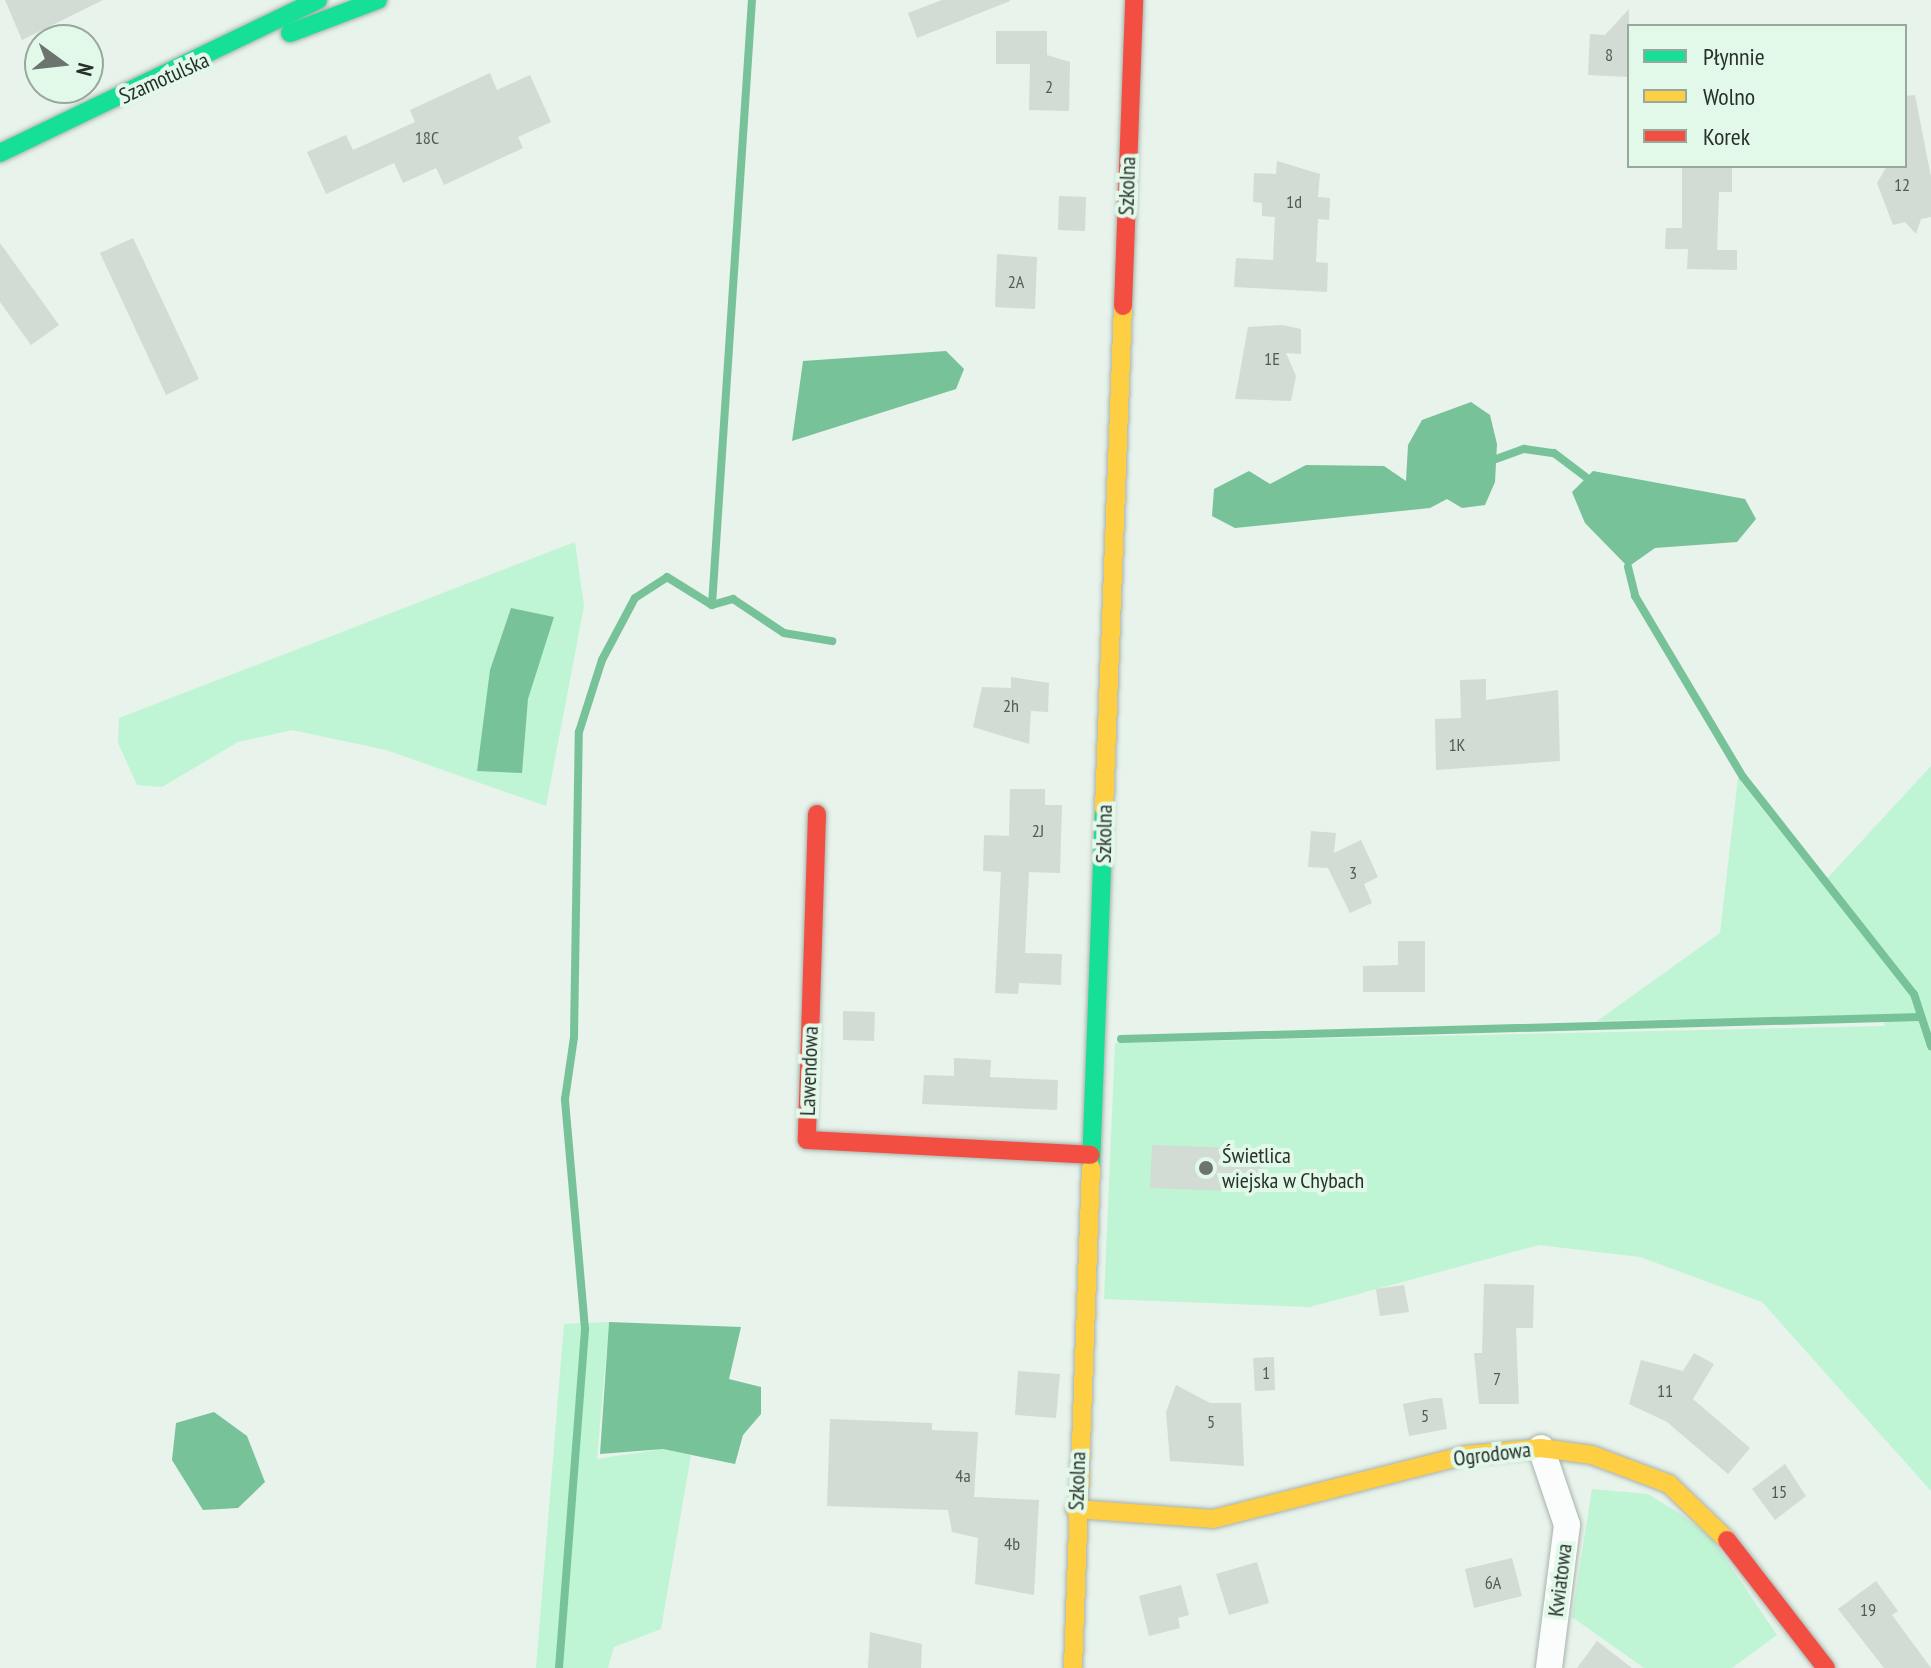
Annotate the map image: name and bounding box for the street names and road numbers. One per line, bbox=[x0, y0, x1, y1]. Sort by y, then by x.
street label: Szamotulska bbox=[115, 47, 213, 109]
street label: Szkolna bbox=[1113, 156, 1141, 216]
street label: Szkolna bbox=[1090, 804, 1118, 864]
street label: Lawendowa bbox=[794, 1026, 824, 1116]
street label: Ogrodowa bbox=[1452, 1436, 1532, 1472]
street label: Szkolna bbox=[1063, 1451, 1091, 1511]
street label: Kwiatowa bbox=[1542, 1542, 1578, 1618]

